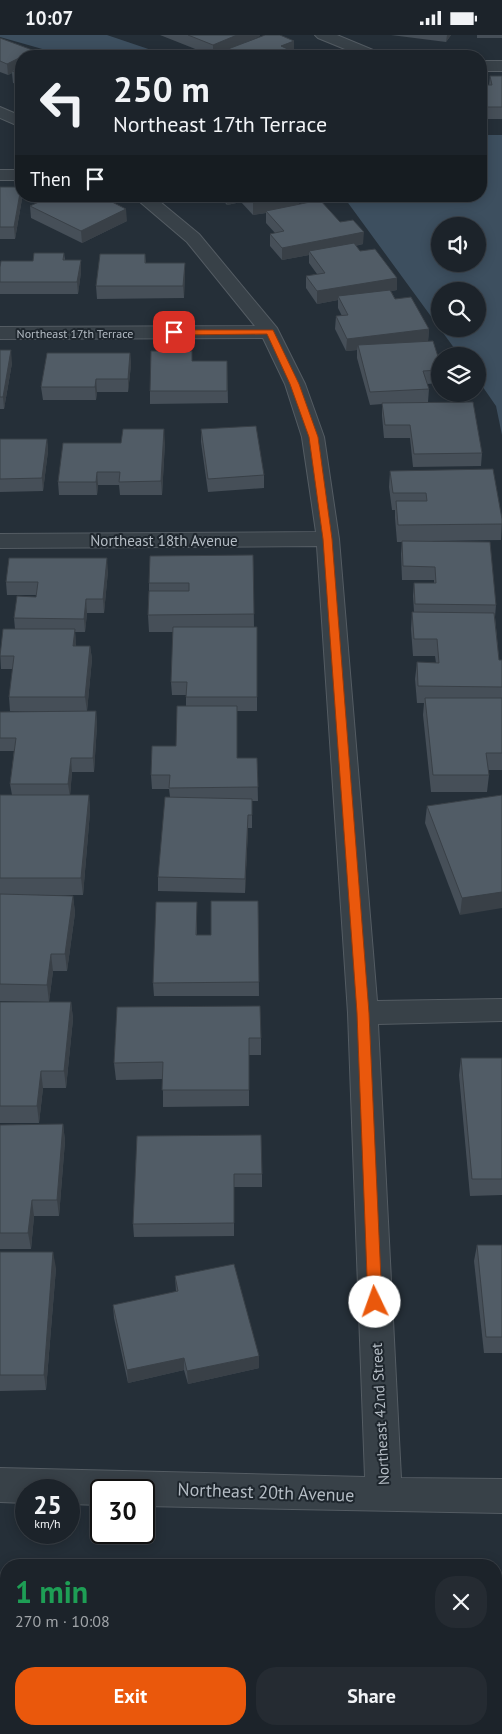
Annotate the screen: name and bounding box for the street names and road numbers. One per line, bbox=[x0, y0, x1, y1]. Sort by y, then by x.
street label: Northeast 17th Terrace bbox=[17, 326, 133, 341]
street label: Northeast 18th Avenue bbox=[90, 531, 238, 550]
street label: Northeast 42nd Street bbox=[367, 1342, 393, 1486]
street label: Northeast 20th Avenue bbox=[177, 1477, 355, 1507]

